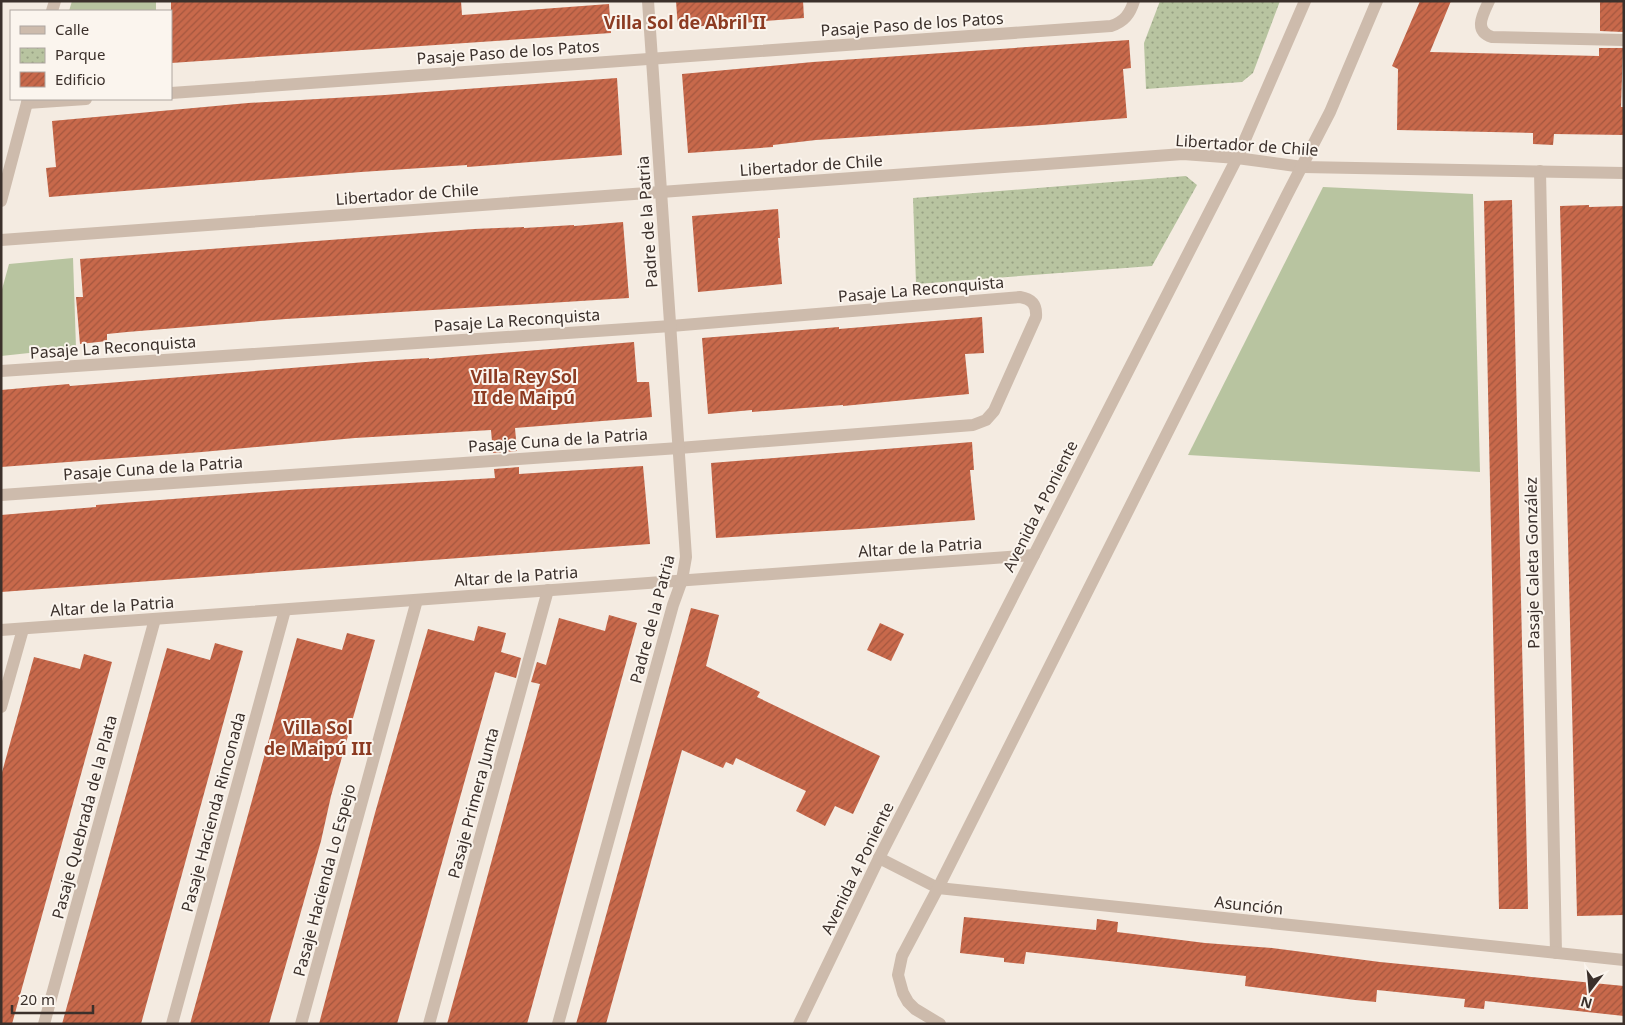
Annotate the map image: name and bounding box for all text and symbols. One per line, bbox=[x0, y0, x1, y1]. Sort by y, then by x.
street label: Pasaje Paso de los Patos bbox=[820, 7, 1004, 41]
legend bbox=[10, 10, 172, 100]
district label: Villa Sol de Abril II bbox=[604, 10, 766, 34]
text: Calle bbox=[55, 19, 89, 39]
street label: Pasaje Paso de los Patos bbox=[416, 35, 600, 69]
text: Parque bbox=[55, 44, 105, 64]
text: Edificio bbox=[55, 69, 106, 89]
street label: Libertador de Chile bbox=[1175, 129, 1319, 161]
street label: Libertador de Chile bbox=[739, 149, 883, 181]
street label: Padre de la Patria bbox=[631, 155, 663, 289]
street label: Libertador de Chile bbox=[335, 178, 479, 210]
street label: Pasaje La Reconquista bbox=[837, 271, 1005, 307]
street label: Pasaje La Reconquista bbox=[433, 303, 601, 337]
street label: Pasaje La Reconquista bbox=[29, 330, 197, 364]
district label: Villa Rey Sol II de Maipú bbox=[471, 364, 577, 409]
street label: Pasaje Cuna de la Patria bbox=[467, 423, 649, 457]
street label: Avenida 4 Poniente bbox=[997, 437, 1083, 575]
street label: Pasaje Cuna de la Patria bbox=[62, 451, 244, 485]
street label: Pasaje Caleta González bbox=[1520, 477, 1544, 649]
street label: Altar de la Patria bbox=[857, 532, 983, 562]
street label: Padre de la Patria bbox=[624, 552, 680, 686]
street label: Altar de la Patria bbox=[453, 561, 579, 591]
street label: Altar de la Patria bbox=[49, 591, 175, 621]
street label: Pasaje Hacienda Rinconada bbox=[176, 710, 250, 914]
street label: Pasaje Quebrada de la Plata bbox=[46, 713, 122, 921]
district label: Villa Sol de Maipú III bbox=[264, 715, 372, 760]
street label: Pasaje Primera Junta bbox=[442, 725, 504, 881]
street label: Pasaje Hacienda Lo Espejo bbox=[288, 781, 360, 979]
street label: Avenida 4 Poniente bbox=[815, 798, 899, 938]
street label: Asunción bbox=[1214, 890, 1284, 920]
north arrow bbox=[1565, 965, 1615, 1015]
scale bar bbox=[12, 982, 94, 1014]
text: 20 m bbox=[20, 989, 55, 1009]
text: N bbox=[1578, 992, 1594, 1014]

